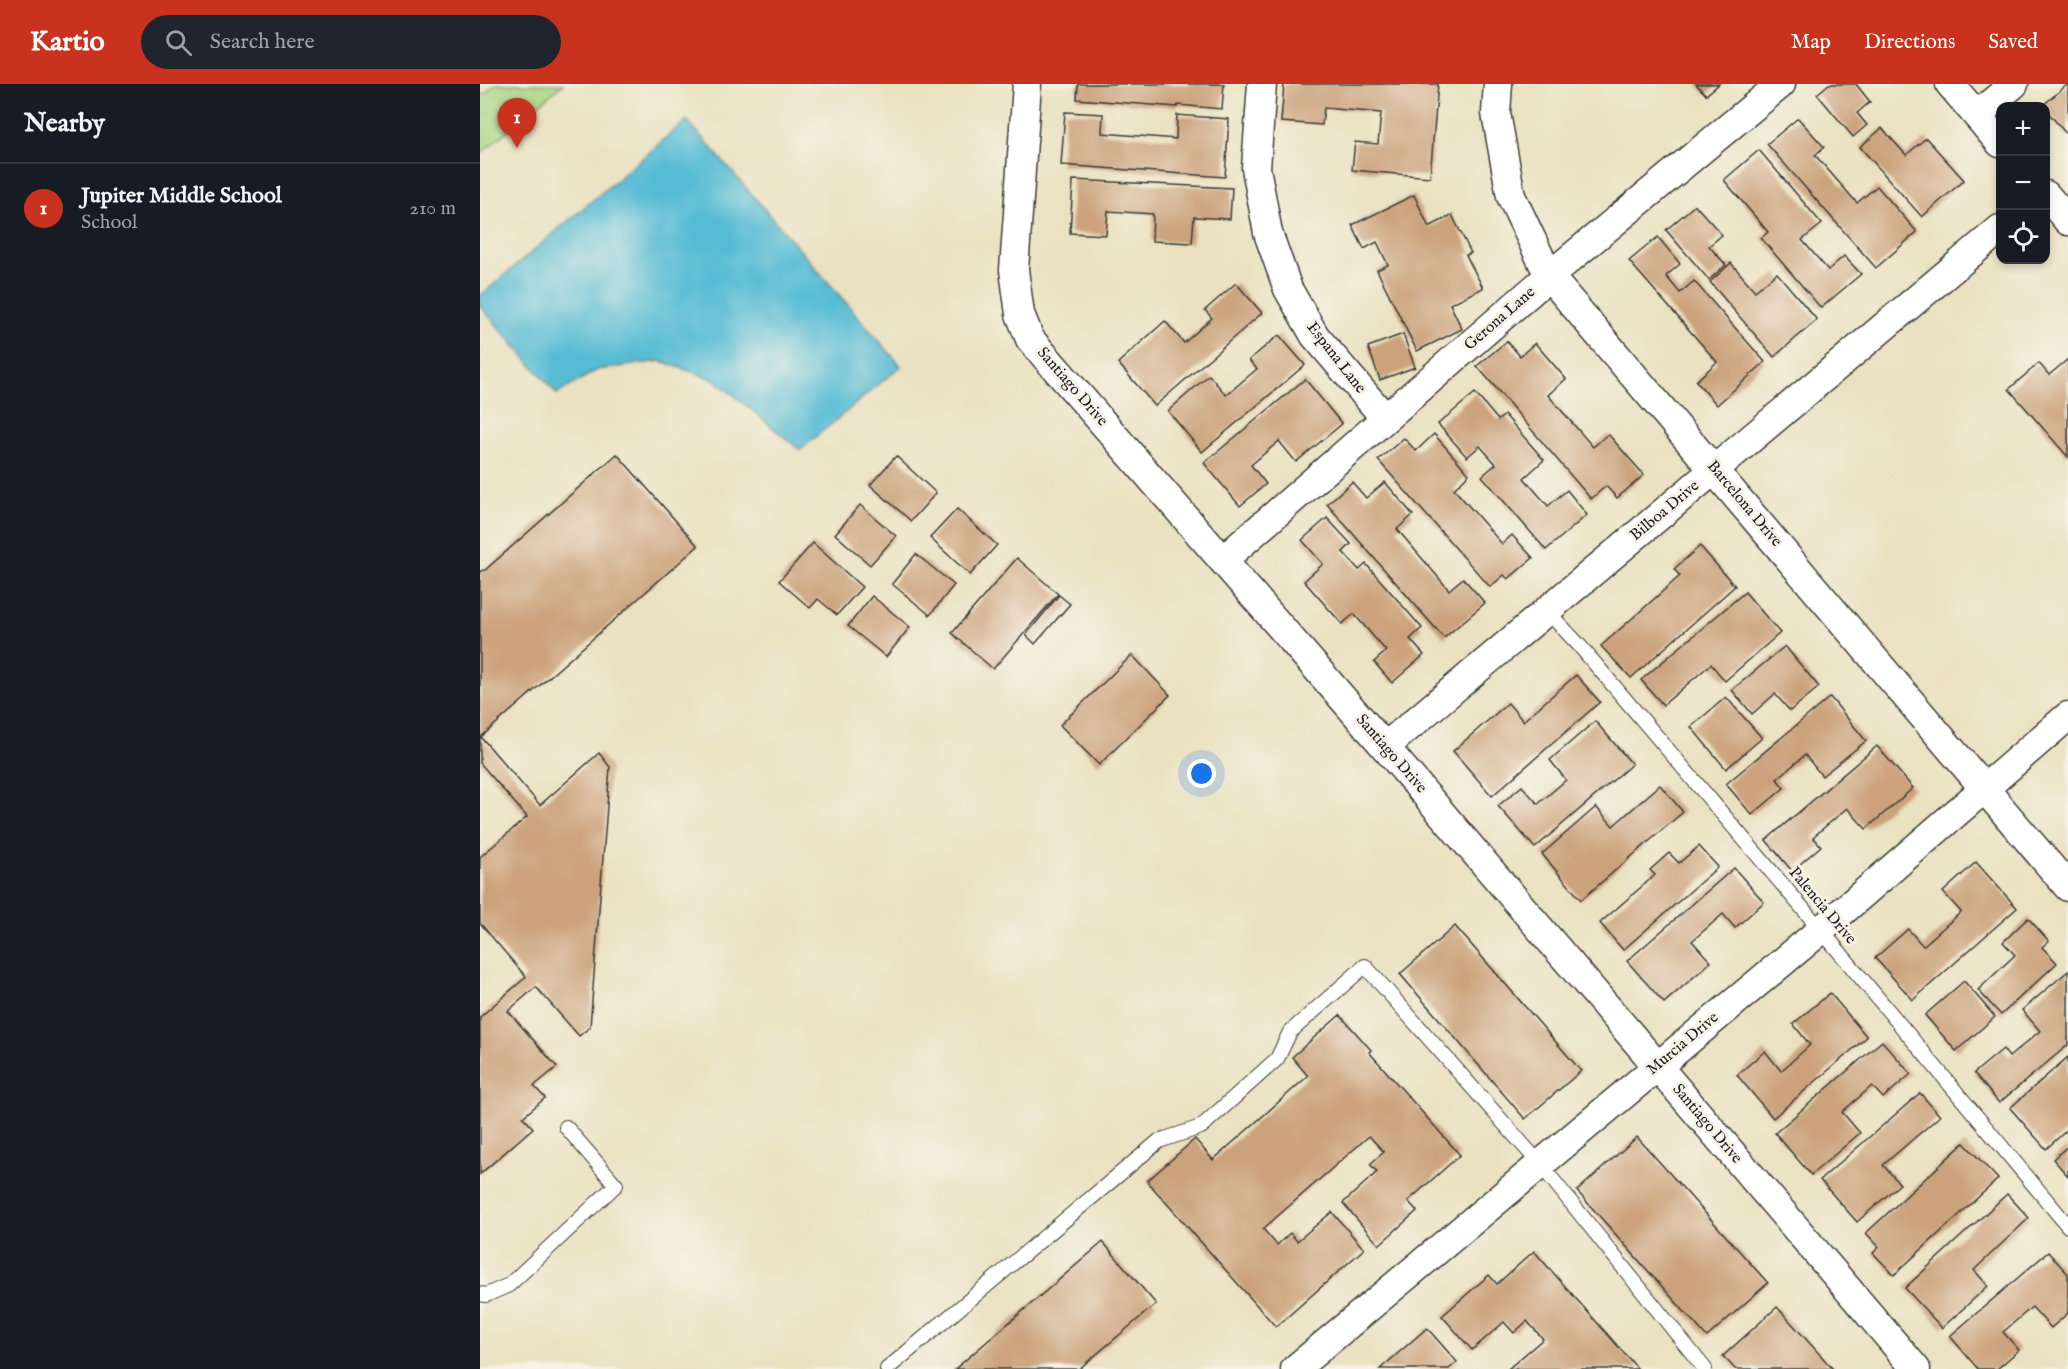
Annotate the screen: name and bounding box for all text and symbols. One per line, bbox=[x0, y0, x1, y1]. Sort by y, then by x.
search box bbox=[141, 15, 561, 69]
text: Kartio bbox=[30, 25, 105, 60]
icon: search bbox=[162, 26, 195, 59]
text: Search here bbox=[210, 28, 315, 56]
text: Map bbox=[1791, 29, 1831, 56]
text: Directions bbox=[1864, 29, 1955, 56]
text: Saved bbox=[1988, 29, 2038, 56]
pin: 1 bbox=[498, 98, 537, 148]
map controls bbox=[1996, 102, 2050, 264]
button: + bbox=[1996, 102, 2050, 156]
text: Nearby bbox=[24, 107, 105, 140]
button: − bbox=[1996, 156, 2050, 210]
text: Jupiter Middle School bbox=[81, 182, 282, 210]
text: 1 bbox=[40, 196, 47, 221]
text: 210 m bbox=[410, 196, 456, 221]
text: School bbox=[81, 210, 137, 235]
button: locate bbox=[1996, 210, 2050, 264]
street label: Gerona Lane bbox=[1460, 283, 1540, 355]
street label: Espana Lane bbox=[1302, 318, 1370, 398]
street label: Santiago Drive bbox=[1032, 343, 1112, 431]
street label: Barcelona Drive bbox=[1702, 457, 1786, 551]
street label: Bilboa Drive bbox=[1626, 476, 1704, 546]
street label: Santiago Drive bbox=[1351, 710, 1431, 798]
your location bbox=[1187, 759, 1216, 788]
street label: Palencia Drive bbox=[1784, 863, 1860, 949]
street label: Murcia Drive bbox=[1643, 1008, 1723, 1080]
street label: Santiago Drive bbox=[1668, 1080, 1746, 1168]

